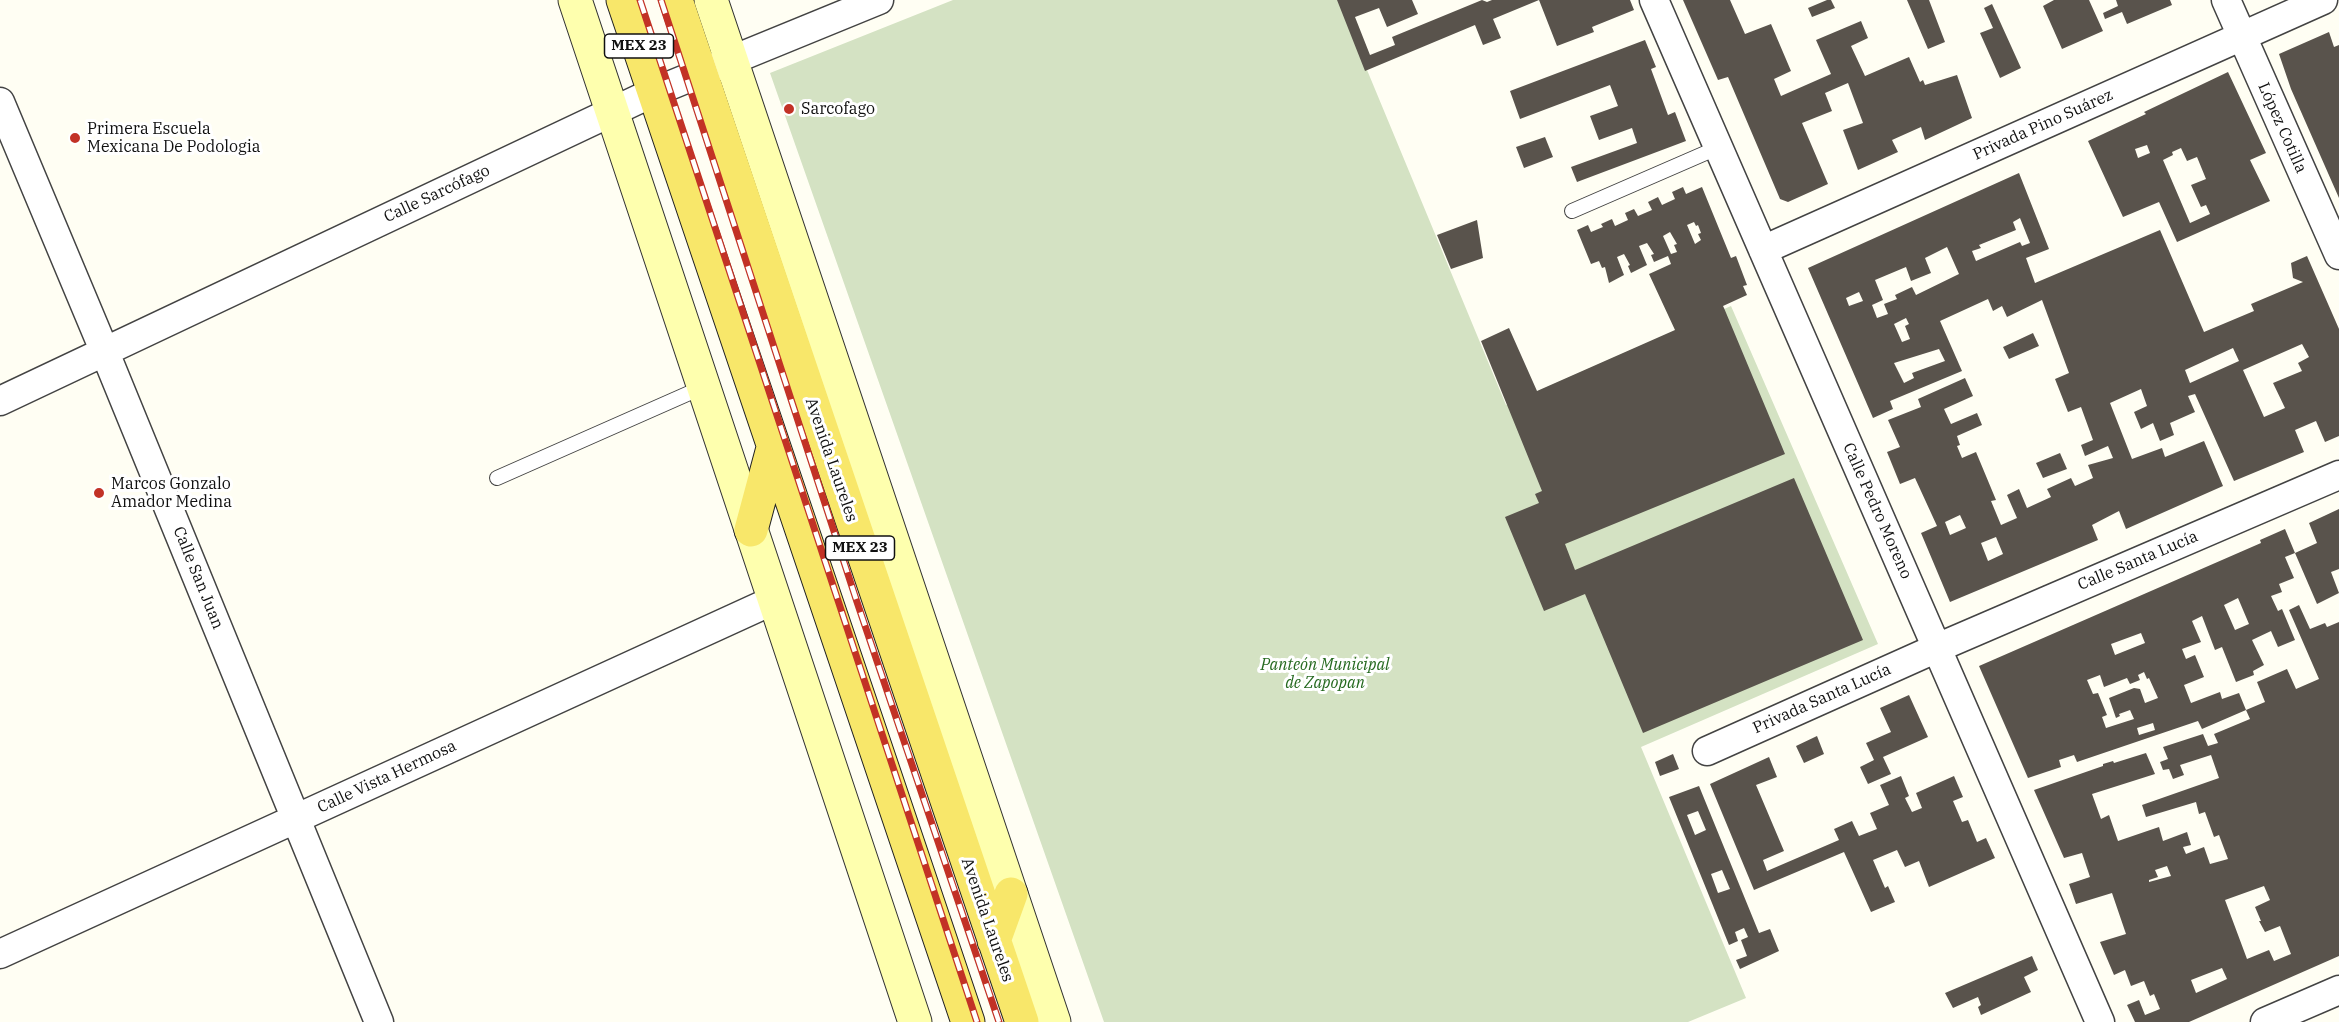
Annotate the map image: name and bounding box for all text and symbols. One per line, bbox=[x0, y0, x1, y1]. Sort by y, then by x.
road number: MEX 23 bbox=[604, 34, 674, 58]
street label: López Cotilla bbox=[2253, 80, 2311, 176]
street label: Privada Pino Suárez bbox=[1970, 86, 2116, 164]
place label: Sarcofago bbox=[801, 99, 875, 119]
marker: Sarcofago bbox=[782, 102, 796, 116]
place label: Primera Escuela Mexicana De Podologia bbox=[87, 119, 261, 157]
marker: Primera Escuela Mexicana De Podologia bbox=[68, 131, 82, 145]
street label: Calle Sarcófago bbox=[381, 161, 493, 227]
street label: Avenida Laureles bbox=[801, 395, 861, 525]
street label: Calle Pedro Moreno bbox=[1838, 440, 1916, 582]
place label: Marcos Gonzalo Amador Medina bbox=[111, 474, 232, 512]
marker: Marcos Gonzalo Amador Medina bbox=[92, 486, 106, 500]
street label: Calle San Juan bbox=[169, 524, 227, 632]
street label: Calle Santa Lucía bbox=[2075, 527, 2201, 595]
road number: MEX 23 bbox=[826, 536, 894, 560]
park label: Panteón Municipal de Zapopan bbox=[1260, 655, 1390, 693]
street label: Privada Santa Lucía bbox=[1750, 660, 1894, 738]
street label: Calle Vista Hermosa bbox=[314, 736, 460, 818]
street label: Avenida Laureles bbox=[957, 855, 1017, 985]

